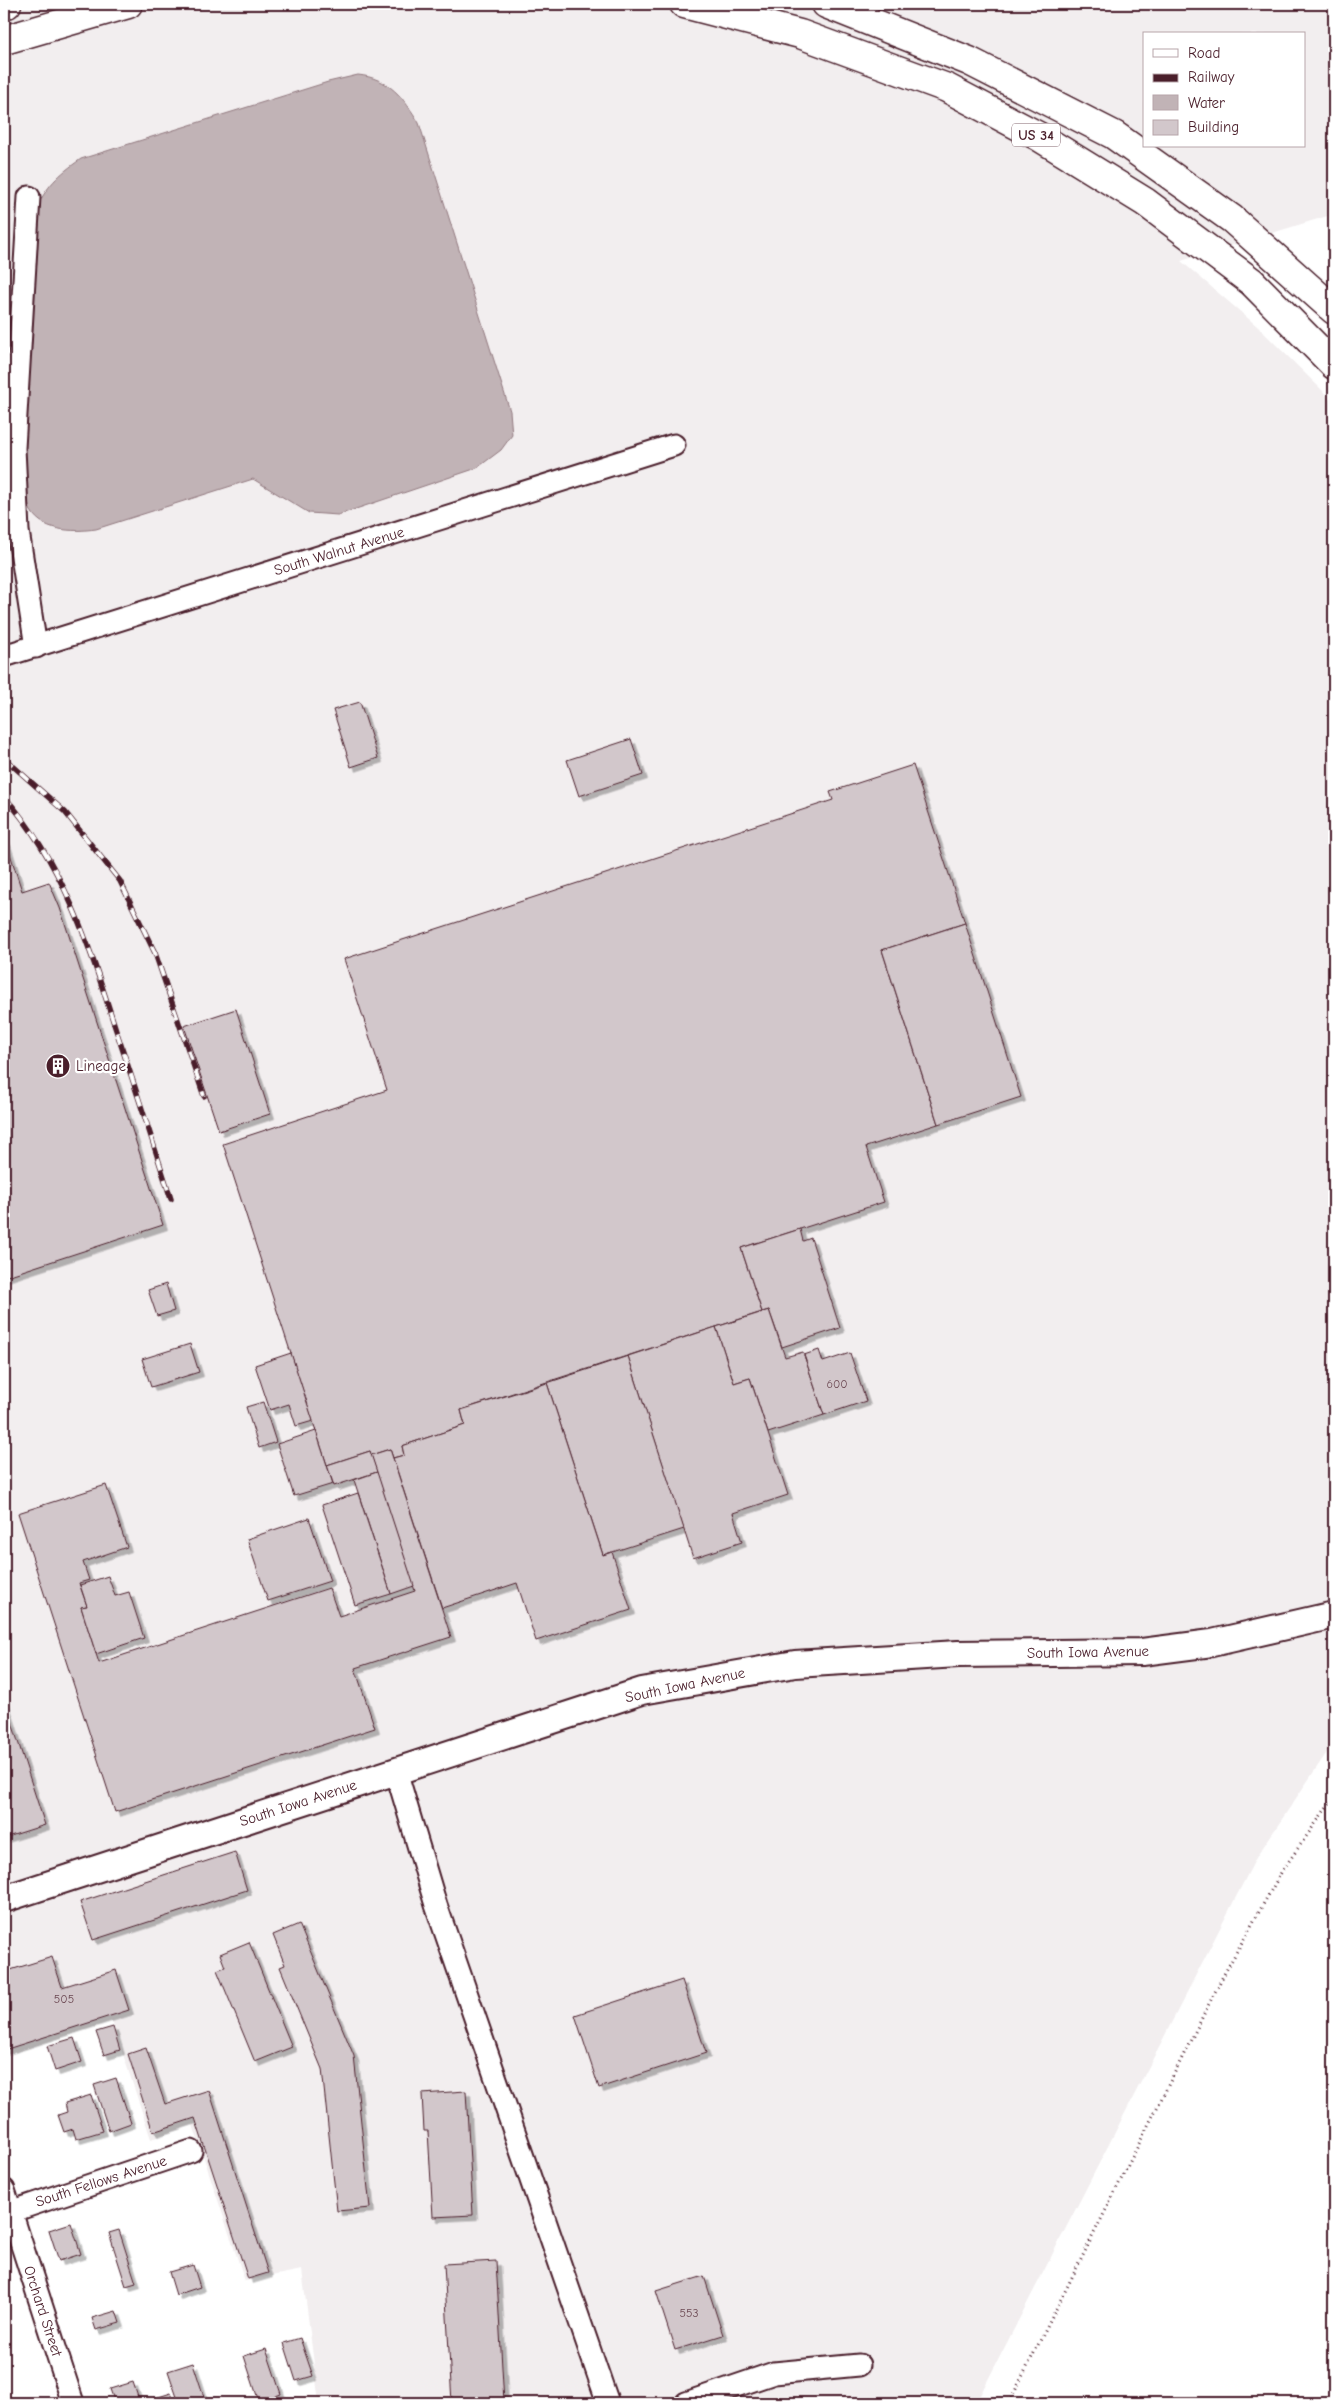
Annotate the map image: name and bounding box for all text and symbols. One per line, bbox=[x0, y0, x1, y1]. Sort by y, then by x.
legend bbox=[1143, 32, 1306, 148]
text: Road bbox=[1188, 44, 1220, 62]
text: Railway bbox=[1188, 68, 1235, 86]
text: Water bbox=[1188, 94, 1225, 112]
text: Building bbox=[1188, 118, 1239, 136]
road number: US 34 bbox=[1012, 124, 1060, 146]
street label: South Walnut Avenue bbox=[272, 522, 407, 579]
building icon: Lineage bbox=[45, 1053, 71, 1079]
place label: Lineage bbox=[76, 1057, 126, 1075]
house number: 600 bbox=[826, 1377, 848, 1391]
street label: South Iowa Avenue bbox=[1027, 1642, 1150, 1662]
street label: South Iowa Avenue bbox=[623, 1663, 747, 1706]
street label: South Iowa Avenue bbox=[237, 1775, 359, 1830]
house number: 505 bbox=[54, 1992, 74, 2006]
street label: South Fellows Avenue bbox=[33, 2151, 169, 2211]
street label: Orchard Street bbox=[20, 2263, 66, 2359]
house number: 553 bbox=[679, 2306, 699, 2320]

